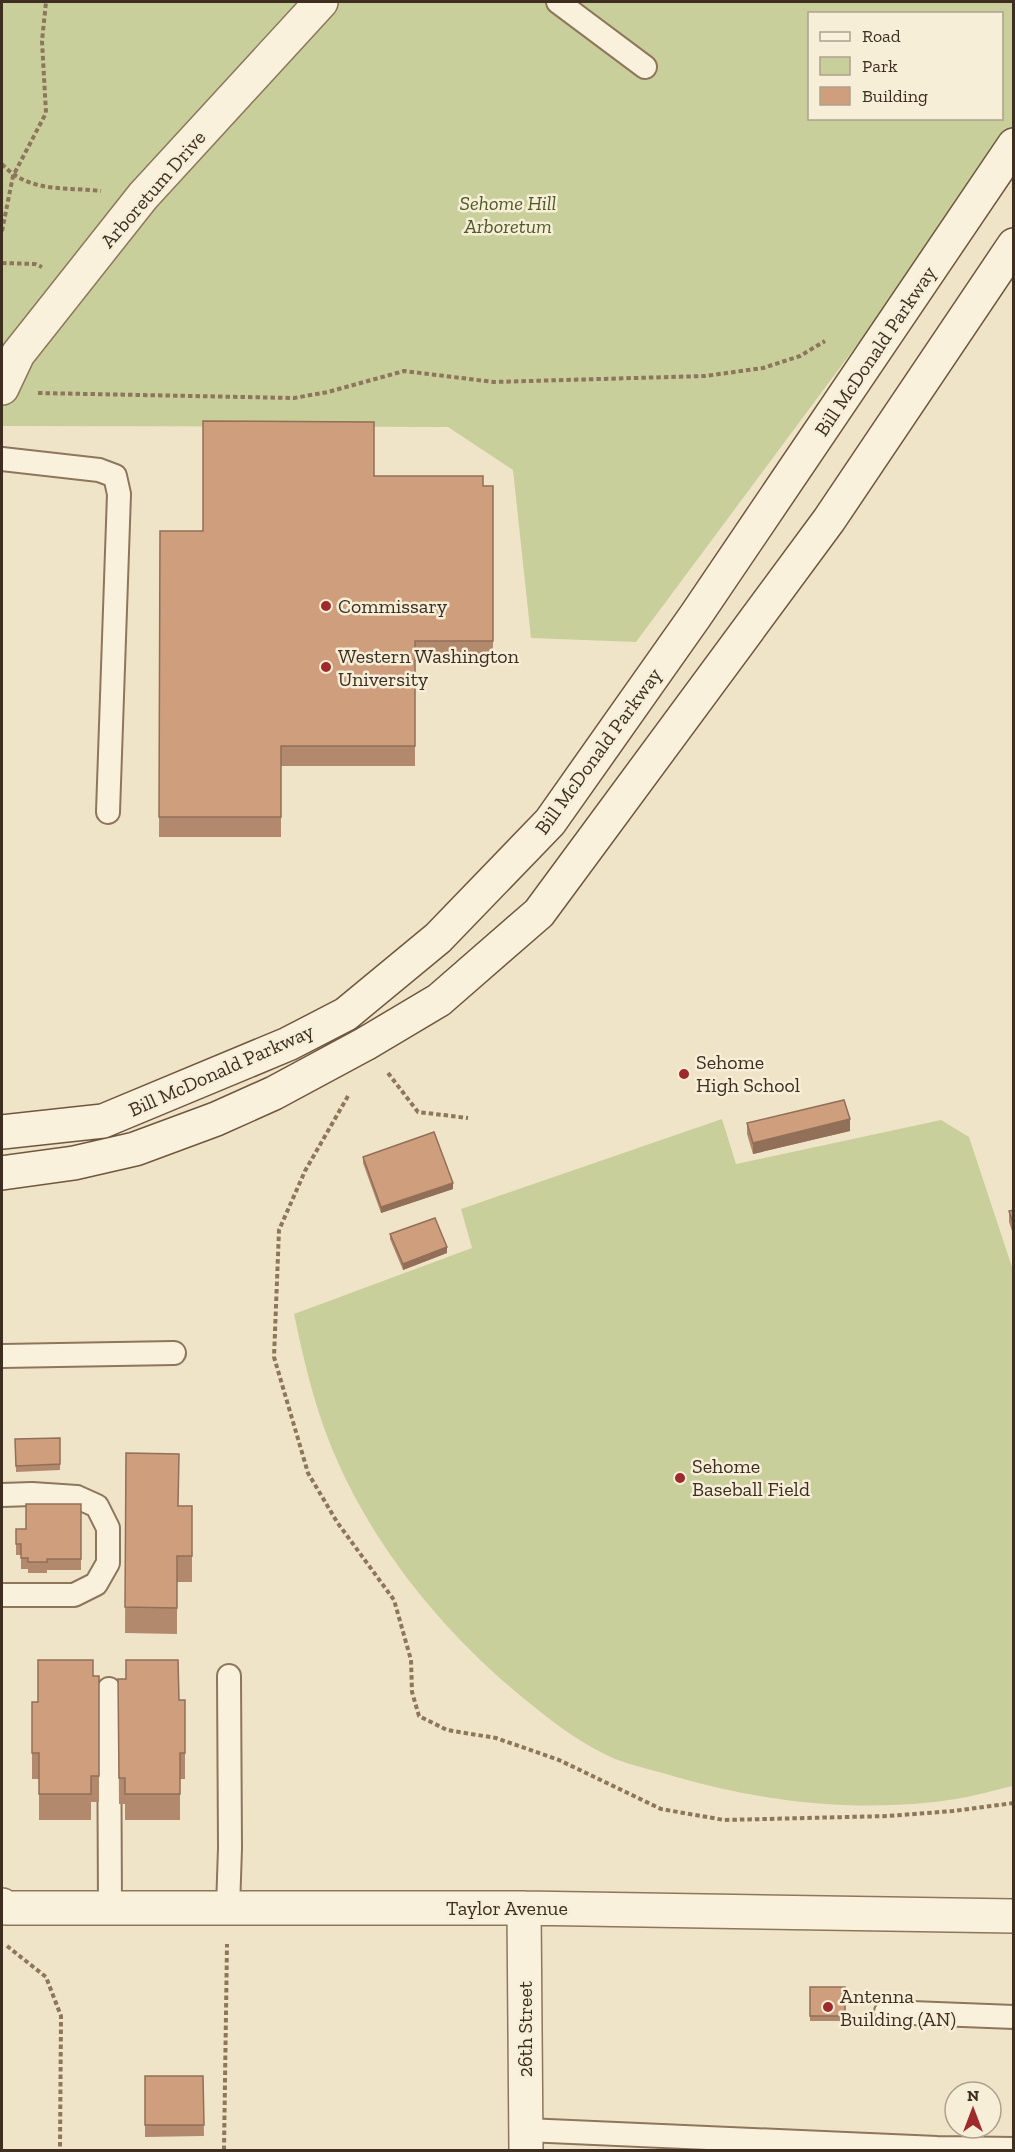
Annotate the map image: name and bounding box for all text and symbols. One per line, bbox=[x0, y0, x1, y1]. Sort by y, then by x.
legend bbox=[808, 12, 1003, 120]
text: Road bbox=[862, 25, 901, 47]
text: Park bbox=[862, 55, 898, 77]
text: Building bbox=[862, 85, 928, 107]
street label: Arboretum Drive bbox=[96, 125, 210, 253]
park label: Sehome Hill Arboretum bbox=[460, 191, 556, 238]
street label: Bill McDonald Parkway bbox=[809, 261, 941, 441]
place label: Commissary bbox=[338, 594, 448, 618]
marker: Commissary bbox=[319, 599, 333, 613]
place label: Western Washington University bbox=[338, 644, 520, 691]
marker: Western Washington University bbox=[319, 660, 333, 674]
street label: Bill McDonald Parkway bbox=[530, 662, 667, 839]
street label: Bill McDonald Parkway bbox=[125, 1018, 318, 1122]
place label: Sehome High School bbox=[696, 1050, 800, 1097]
marker: Sehome High School bbox=[677, 1067, 691, 1081]
place label: Sehome Baseball Field bbox=[692, 1454, 810, 1501]
marker: Sehome Baseball Field bbox=[673, 1471, 687, 1485]
street label: Taylor Avenue bbox=[446, 1896, 568, 1920]
street label: 26th Street bbox=[513, 1980, 537, 2077]
place label: Antenna Building (AN) bbox=[840, 1984, 956, 2031]
marker: Antenna Building (AN) bbox=[821, 2000, 835, 2014]
north arrow bbox=[943, 2080, 1003, 2140]
text: N bbox=[967, 2086, 979, 2105]

